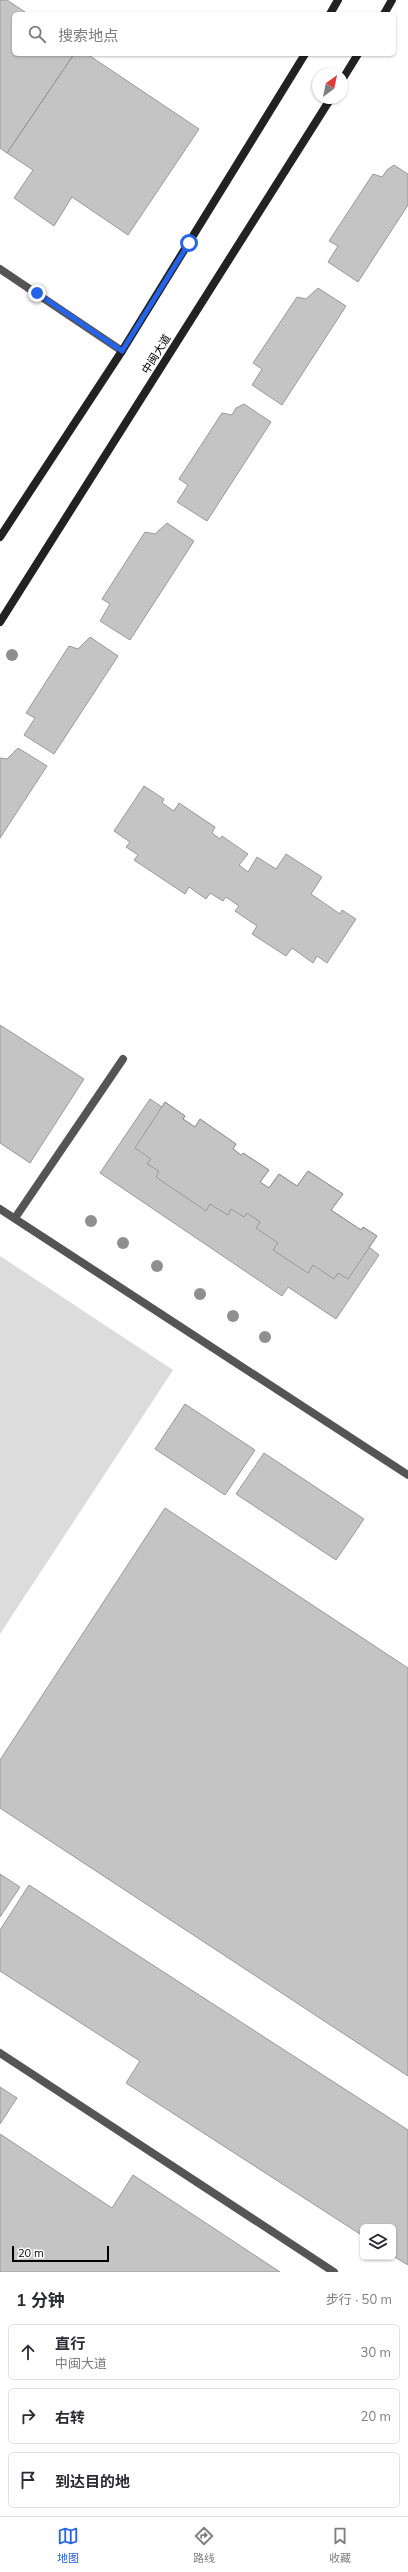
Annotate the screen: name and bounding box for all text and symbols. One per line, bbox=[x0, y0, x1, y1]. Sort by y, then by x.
search box bbox=[12, 12, 396, 56]
icon: search bbox=[26, 23, 48, 45]
text: 搜索地点 bbox=[58, 26, 118, 45]
north arrow bbox=[312, 68, 348, 104]
route start bbox=[180, 234, 198, 252]
route end bbox=[28, 284, 46, 302]
street label: 中闽大道 bbox=[138, 332, 174, 376]
map controls bbox=[360, 2224, 396, 2260]
button: layers bbox=[360, 2224, 396, 2260]
scale bar bbox=[12, 2244, 109, 2263]
text: 20 m bbox=[18, 2246, 44, 2260]
text: 1 分钟 bbox=[16, 2289, 65, 2310]
text: 步行 · 50 m bbox=[326, 2291, 392, 2307]
text: 直行 bbox=[55, 2334, 85, 2353]
icon: ahead bbox=[17, 2341, 39, 2363]
text: 30 m bbox=[361, 2344, 391, 2360]
text: 中闽大道 bbox=[55, 2355, 107, 2371]
icon: right bbox=[17, 2405, 39, 2427]
text: 右转 bbox=[55, 2408, 85, 2427]
text: 20 m bbox=[361, 2408, 391, 2424]
icon: arrive bbox=[17, 2469, 39, 2491]
text: 到达目的地 bbox=[55, 2472, 130, 2491]
tab: 地图 bbox=[57, 2525, 79, 2565]
tab: 路线 bbox=[193, 2525, 215, 2565]
tab: 收藏 bbox=[329, 2525, 351, 2565]

